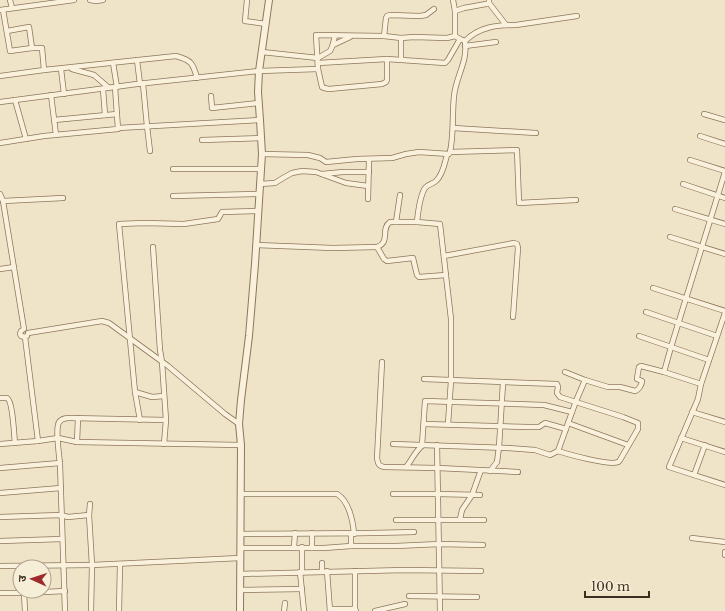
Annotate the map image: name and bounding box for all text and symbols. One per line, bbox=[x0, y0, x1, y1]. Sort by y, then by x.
north arrow bbox=[12, 559, 52, 599]
scale bar bbox=[585, 573, 649, 599]
text: उ bbox=[15, 574, 29, 582]
text: 100 m bbox=[591, 579, 630, 594]

